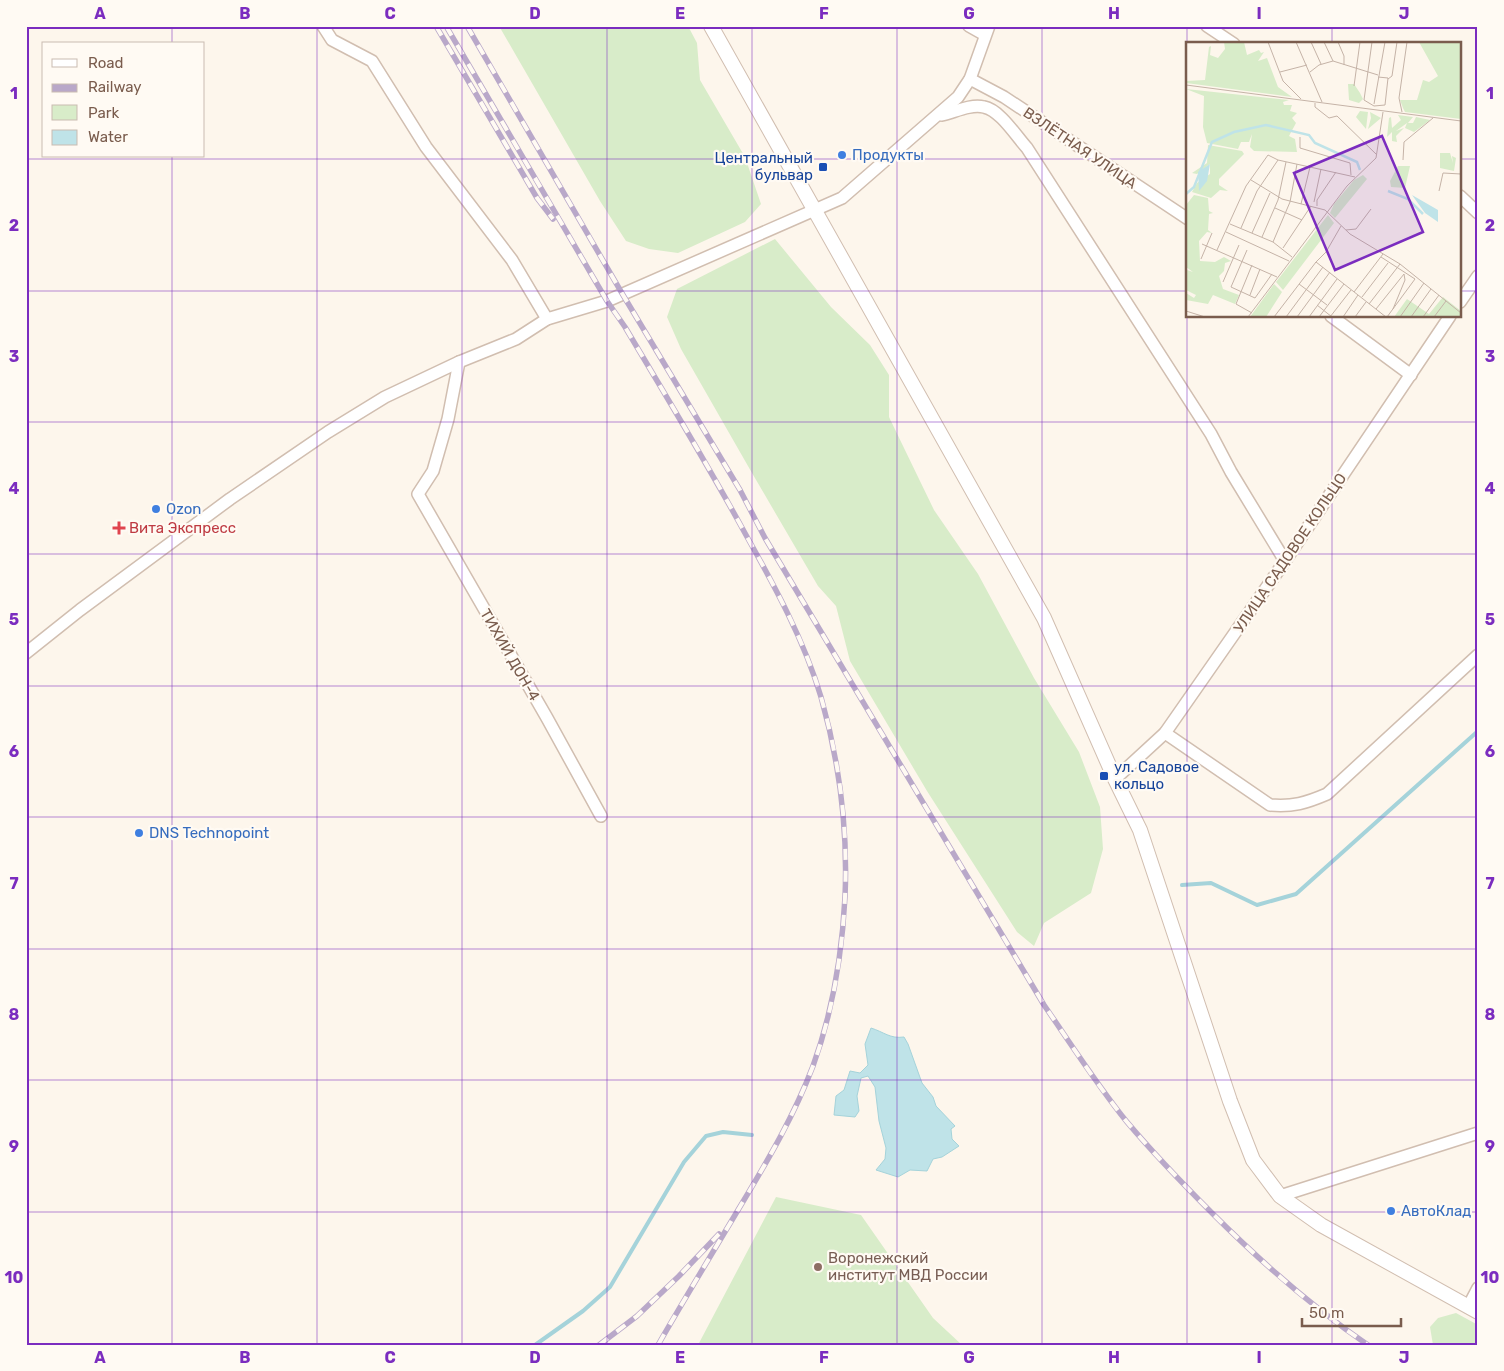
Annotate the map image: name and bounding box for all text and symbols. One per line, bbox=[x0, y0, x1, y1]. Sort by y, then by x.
text: A bbox=[94, 4, 106, 23]
text: B bbox=[239, 4, 251, 23]
text: C bbox=[384, 4, 396, 23]
text: D bbox=[529, 4, 541, 23]
text: E bbox=[675, 4, 685, 23]
text: F bbox=[819, 4, 829, 23]
text: G bbox=[963, 4, 975, 23]
text: H bbox=[1108, 4, 1120, 23]
text: I bbox=[1256, 4, 1262, 23]
text: J bbox=[1399, 4, 1409, 23]
legend bbox=[42, 42, 205, 158]
inset map bbox=[1186, 42, 1462, 318]
text: Road bbox=[88, 54, 124, 72]
text: Railway bbox=[88, 78, 142, 96]
text: 1 bbox=[10, 84, 18, 103]
text: 1 bbox=[1486, 84, 1494, 103]
street label: ВЗЛЁТНАЯ УЛИЦА bbox=[1020, 103, 1140, 193]
text: Park bbox=[88, 104, 119, 122]
text: Water bbox=[88, 128, 128, 146]
place label: Продукты bbox=[852, 146, 924, 164]
place label: Центральный бульвар bbox=[715, 149, 813, 184]
marker: Продукты bbox=[836, 149, 848, 161]
marker: Центральный бульвар bbox=[817, 161, 829, 173]
text: 2 bbox=[9, 216, 19, 235]
text: 2 bbox=[1485, 216, 1495, 235]
text: 3 bbox=[9, 347, 19, 366]
text: 3 bbox=[1485, 347, 1495, 366]
street label: УЛИЦА САДОВОЕ КОЛЬЦО bbox=[1230, 470, 1350, 636]
text: 4 bbox=[9, 479, 20, 498]
text: 4 bbox=[1485, 479, 1496, 498]
place label: Ozon bbox=[166, 500, 201, 518]
marker: Ozon bbox=[150, 503, 162, 515]
place label: Вита Экспресс bbox=[129, 519, 236, 537]
marker: Вита Экспресс bbox=[113, 522, 125, 534]
street label: ТИХИЙ ДОН-4 bbox=[476, 606, 544, 704]
text: 5 bbox=[9, 610, 19, 629]
text: 5 bbox=[1485, 610, 1495, 629]
text: 6 bbox=[9, 742, 19, 761]
text: 6 bbox=[1485, 742, 1495, 761]
place label: ул. Садовое кольцо bbox=[1114, 758, 1199, 793]
marker: ул. Садовое кольцо bbox=[1098, 770, 1110, 782]
place label: DNS Technopoint bbox=[149, 824, 269, 842]
marker: DNS Technopoint bbox=[133, 827, 145, 839]
text: 7 bbox=[9, 874, 19, 893]
text: 7 bbox=[1485, 874, 1495, 893]
text: 8 bbox=[9, 1005, 20, 1024]
text: 8 bbox=[1485, 1005, 1496, 1024]
text: 9 bbox=[9, 1137, 19, 1156]
text: 9 bbox=[1485, 1137, 1495, 1156]
place label: АвтоКлад bbox=[1401, 1202, 1471, 1220]
marker: АвтоКлад bbox=[1385, 1205, 1397, 1217]
place label: Воронежский институт МВД России bbox=[828, 1249, 988, 1284]
marker: Воронежский институт МВД России bbox=[812, 1261, 824, 1273]
text: 10 bbox=[5, 1268, 24, 1287]
text: 10 bbox=[1481, 1268, 1500, 1287]
scale bar bbox=[1302, 1296, 1400, 1328]
text: 50 m bbox=[1309, 1304, 1344, 1322]
text: A bbox=[94, 1348, 106, 1367]
text: B bbox=[239, 1348, 251, 1367]
text: C bbox=[384, 1348, 396, 1367]
text: D bbox=[529, 1348, 541, 1367]
text: E bbox=[675, 1348, 685, 1367]
text: F bbox=[819, 1348, 829, 1367]
text: G bbox=[963, 1348, 975, 1367]
text: H bbox=[1108, 1348, 1120, 1367]
text: I bbox=[1256, 1348, 1262, 1367]
text: J bbox=[1399, 1348, 1409, 1367]

